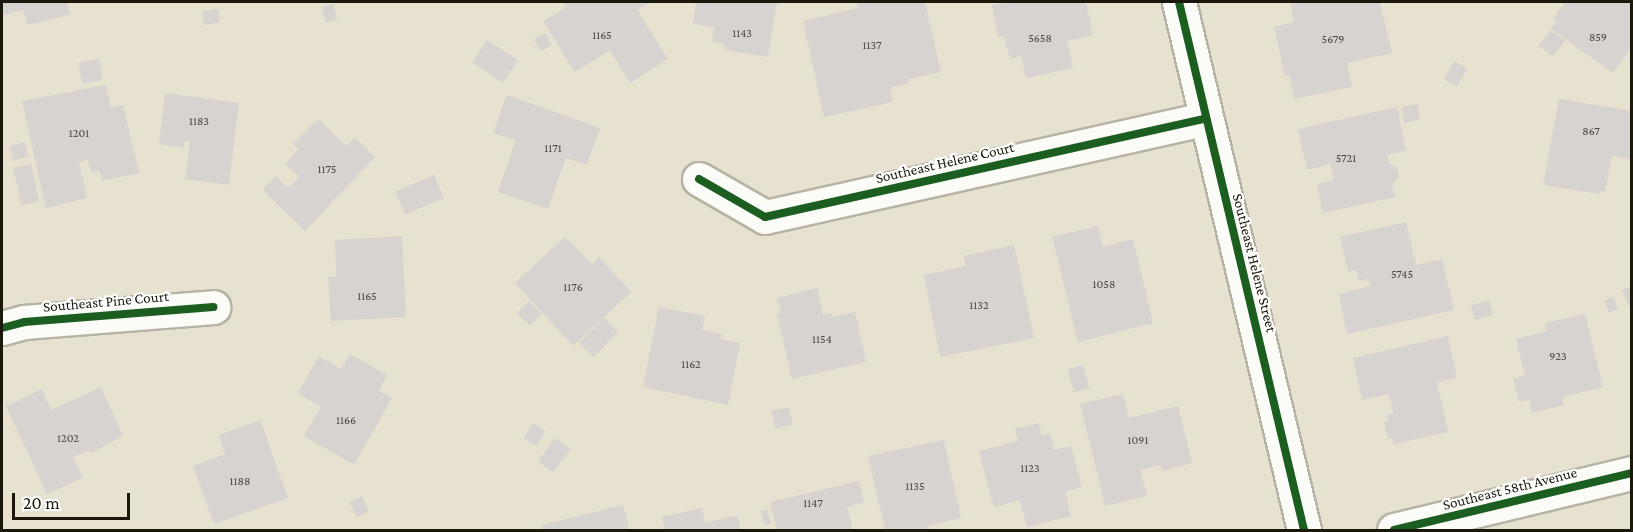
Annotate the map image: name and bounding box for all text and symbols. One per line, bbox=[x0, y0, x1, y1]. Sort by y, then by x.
house number: 1143 bbox=[732, 27, 752, 41]
house number: 1165 bbox=[592, 29, 612, 43]
house number: 859 bbox=[1589, 31, 1607, 45]
house number: 5658 bbox=[1028, 32, 1052, 46]
house number: 5679 bbox=[1322, 33, 1344, 47]
house number: 1137 bbox=[862, 39, 882, 53]
house number: 1183 bbox=[189, 115, 209, 129]
house number: 867 bbox=[1582, 125, 1600, 139]
house number: 1201 bbox=[69, 127, 89, 141]
street label: Southeast Helene Court bbox=[874, 138, 1016, 188]
house number: 1171 bbox=[544, 142, 562, 156]
house number: 5721 bbox=[1336, 152, 1356, 166]
house number: 1175 bbox=[317, 163, 337, 177]
street label: Southeast Helene Street bbox=[1228, 192, 1280, 334]
house number: 5745 bbox=[1391, 268, 1413, 282]
house number: 1058 bbox=[1093, 278, 1115, 292]
house number: 1176 bbox=[563, 281, 583, 295]
street label: Southeast Pine Court bbox=[42, 288, 170, 316]
house number: 1165 bbox=[357, 290, 377, 304]
house number: 1132 bbox=[969, 299, 989, 313]
house number: 1154 bbox=[812, 333, 832, 347]
house number: 923 bbox=[1549, 350, 1567, 364]
house number: 1162 bbox=[681, 358, 701, 372]
house number: 1166 bbox=[336, 414, 356, 428]
house number: 1202 bbox=[57, 432, 79, 446]
house number: 1091 bbox=[1128, 434, 1148, 448]
house number: 1123 bbox=[1020, 462, 1040, 476]
street label: Southeast 58th Avenue bbox=[1441, 464, 1579, 514]
house number: 1188 bbox=[230, 475, 250, 489]
house number: 1135 bbox=[905, 480, 925, 494]
scale bar bbox=[15, 481, 134, 519]
text: 20 m bbox=[23, 493, 60, 513]
house number: 1147 bbox=[803, 497, 823, 511]

